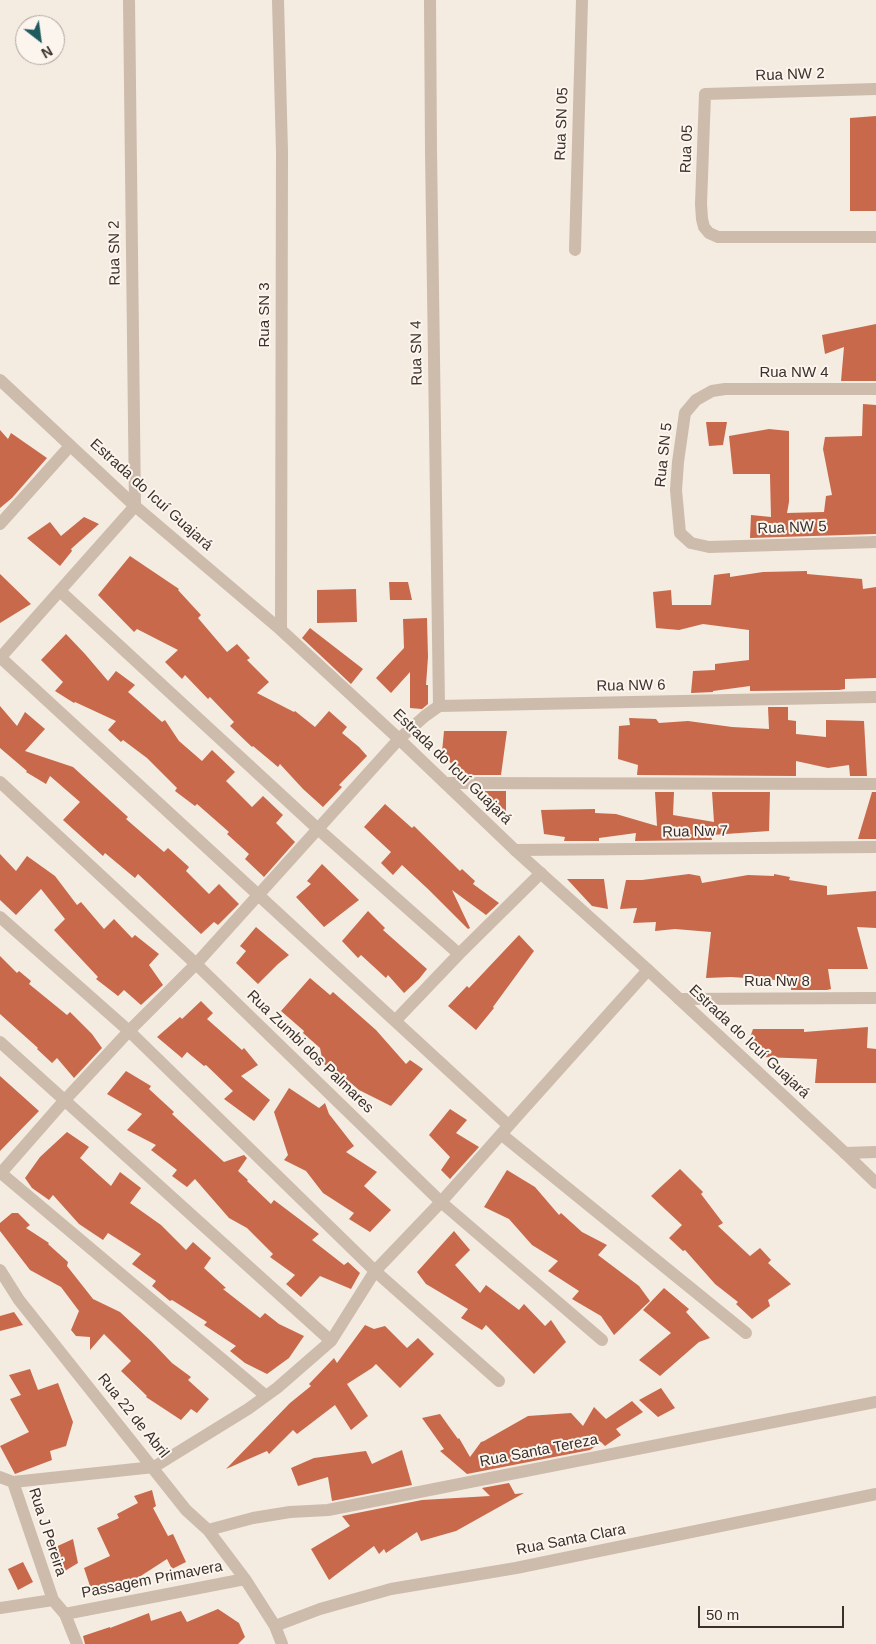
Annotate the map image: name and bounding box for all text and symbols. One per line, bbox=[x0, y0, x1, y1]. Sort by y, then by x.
north arrow bbox=[15, 15, 65, 65]
text: N bbox=[39, 43, 55, 62]
street label: Rua NW 2 bbox=[755, 65, 825, 85]
street label: Rua SN 05 bbox=[552, 87, 572, 161]
street label: Rua 05 bbox=[677, 125, 697, 173]
street label: Rua SN 2 bbox=[105, 220, 125, 286]
street label: Rua SN 3 bbox=[256, 282, 274, 348]
street label: Rua SN 4 bbox=[407, 320, 427, 386]
street label: Rua NW 4 bbox=[759, 364, 829, 382]
street label: Rua SN 5 bbox=[652, 422, 676, 488]
street label: Estrada do Icuí Guajará bbox=[86, 435, 216, 555]
street label: Rua NW 5 bbox=[757, 518, 827, 538]
street label: Rua NW 6 bbox=[596, 676, 666, 696]
street label: Estrada do Icuí Guajará bbox=[389, 706, 515, 828]
street label: Rua Nw 7 bbox=[662, 822, 728, 842]
street label: Rua Nw 8 bbox=[744, 973, 810, 991]
street label: Estrada do Icuí Guajará bbox=[685, 981, 813, 1103]
street label: Rua Zumbi dos Palmares bbox=[243, 987, 377, 1117]
street label: Rua 22 de Abril bbox=[93, 1370, 173, 1462]
street label: Rua Santa Tereza bbox=[478, 1431, 600, 1471]
street label: Rua J Pereira bbox=[24, 1486, 70, 1578]
street label: Rua Santa Clara bbox=[515, 1521, 627, 1559]
street label: Passagem Primavera bbox=[80, 1557, 224, 1603]
scale bar bbox=[701, 1596, 847, 1628]
text: 50 m bbox=[706, 1606, 739, 1623]

